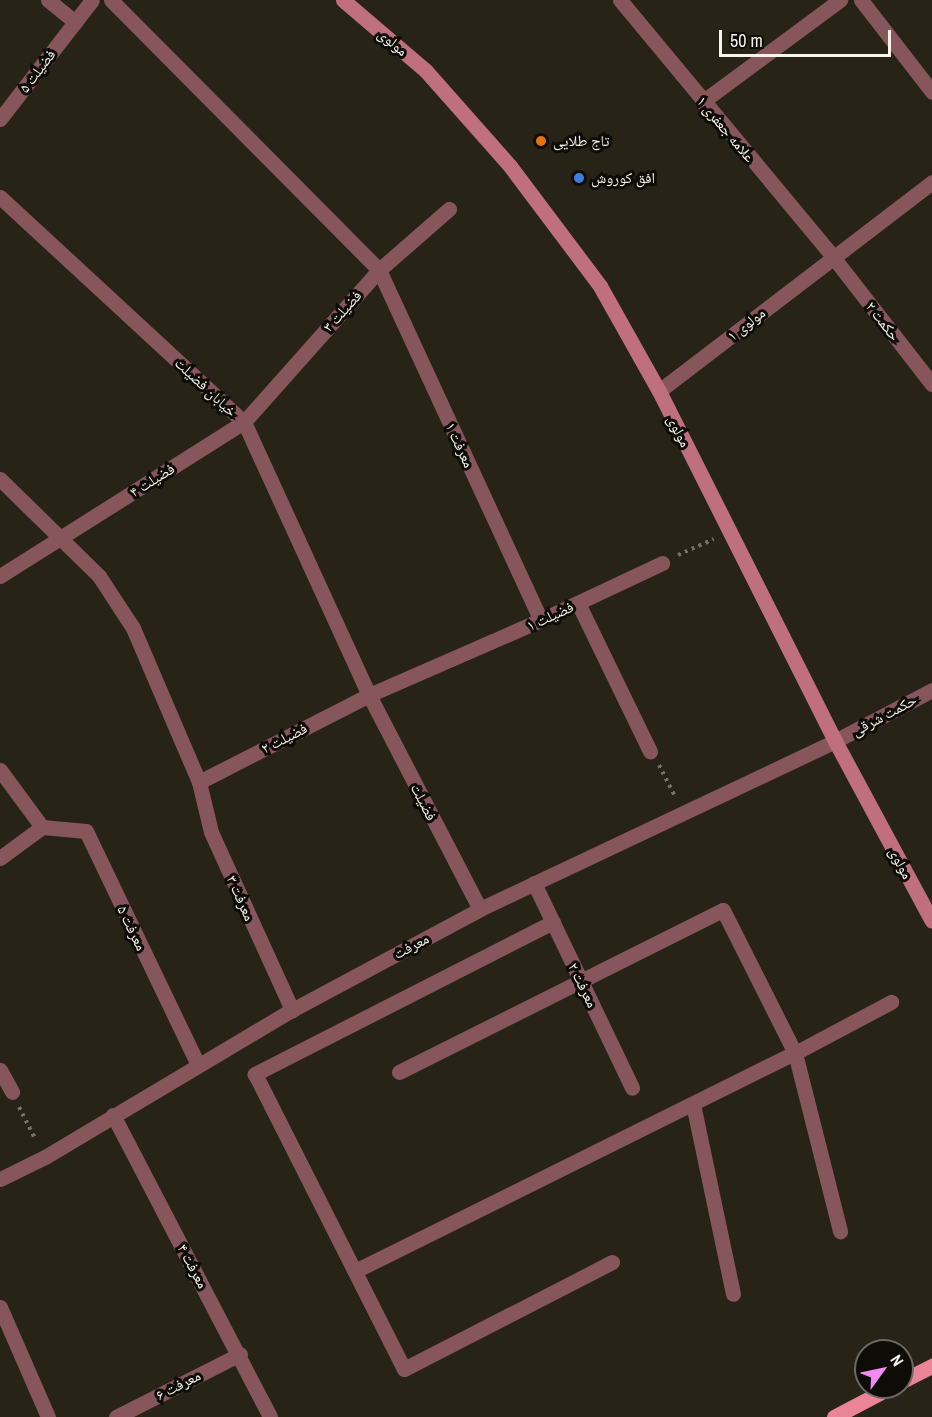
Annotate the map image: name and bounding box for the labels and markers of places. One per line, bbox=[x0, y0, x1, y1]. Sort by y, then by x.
place label: تاج طلایی bbox=[553, 132, 609, 150]
marker: تاج طلایی bbox=[534, 134, 548, 148]
place label: افق کوروش bbox=[591, 169, 655, 187]
marker: افق کوروش bbox=[572, 171, 586, 185]

